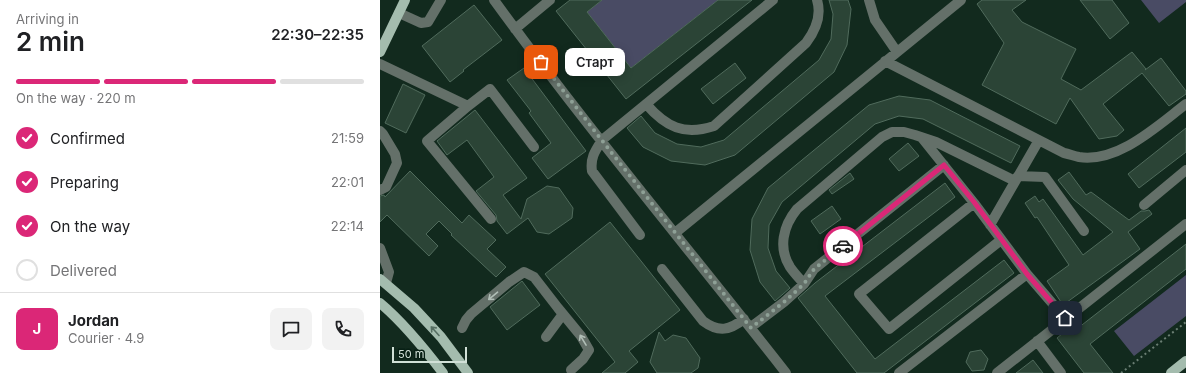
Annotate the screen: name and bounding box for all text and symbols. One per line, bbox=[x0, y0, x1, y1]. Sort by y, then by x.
text: Arriving in bbox=[16, 11, 79, 27]
text: 22:30–22:35 bbox=[271, 25, 364, 44]
text: 2 min bbox=[16, 26, 85, 57]
pin bbox=[524, 45, 558, 79]
callout: Старт bbox=[565, 48, 625, 76]
icon: bag bbox=[530, 51, 552, 73]
text: Старт bbox=[576, 54, 614, 70]
text: On the way · 220 m bbox=[16, 90, 136, 106]
icon: check bbox=[16, 127, 38, 149]
text: Confirmed bbox=[50, 129, 125, 148]
text: 21:59 bbox=[331, 130, 364, 146]
icon: check bbox=[16, 171, 38, 193]
text: Preparing bbox=[50, 173, 119, 192]
text: 22:01 bbox=[331, 174, 364, 190]
icon: check bbox=[16, 215, 38, 237]
text: On the way bbox=[50, 217, 130, 236]
text: 22:14 bbox=[331, 218, 364, 234]
courier bbox=[823, 226, 863, 266]
icon: car bbox=[832, 235, 854, 257]
text: Delivered bbox=[50, 261, 117, 280]
one-way arrow bbox=[488, 291, 499, 300]
pin bbox=[1048, 301, 1082, 335]
icon: home bbox=[1054, 307, 1076, 329]
button: chat bbox=[270, 308, 312, 350]
button: phone bbox=[322, 308, 364, 350]
text: Jordan bbox=[68, 311, 119, 330]
text: J bbox=[33, 319, 41, 338]
one-way arrow bbox=[431, 326, 440, 337]
text: Courier · 4.9 bbox=[68, 330, 144, 346]
one-way arrow bbox=[579, 335, 587, 346]
scale bar bbox=[392, 345, 467, 364]
text: 50 m bbox=[398, 347, 424, 361]

